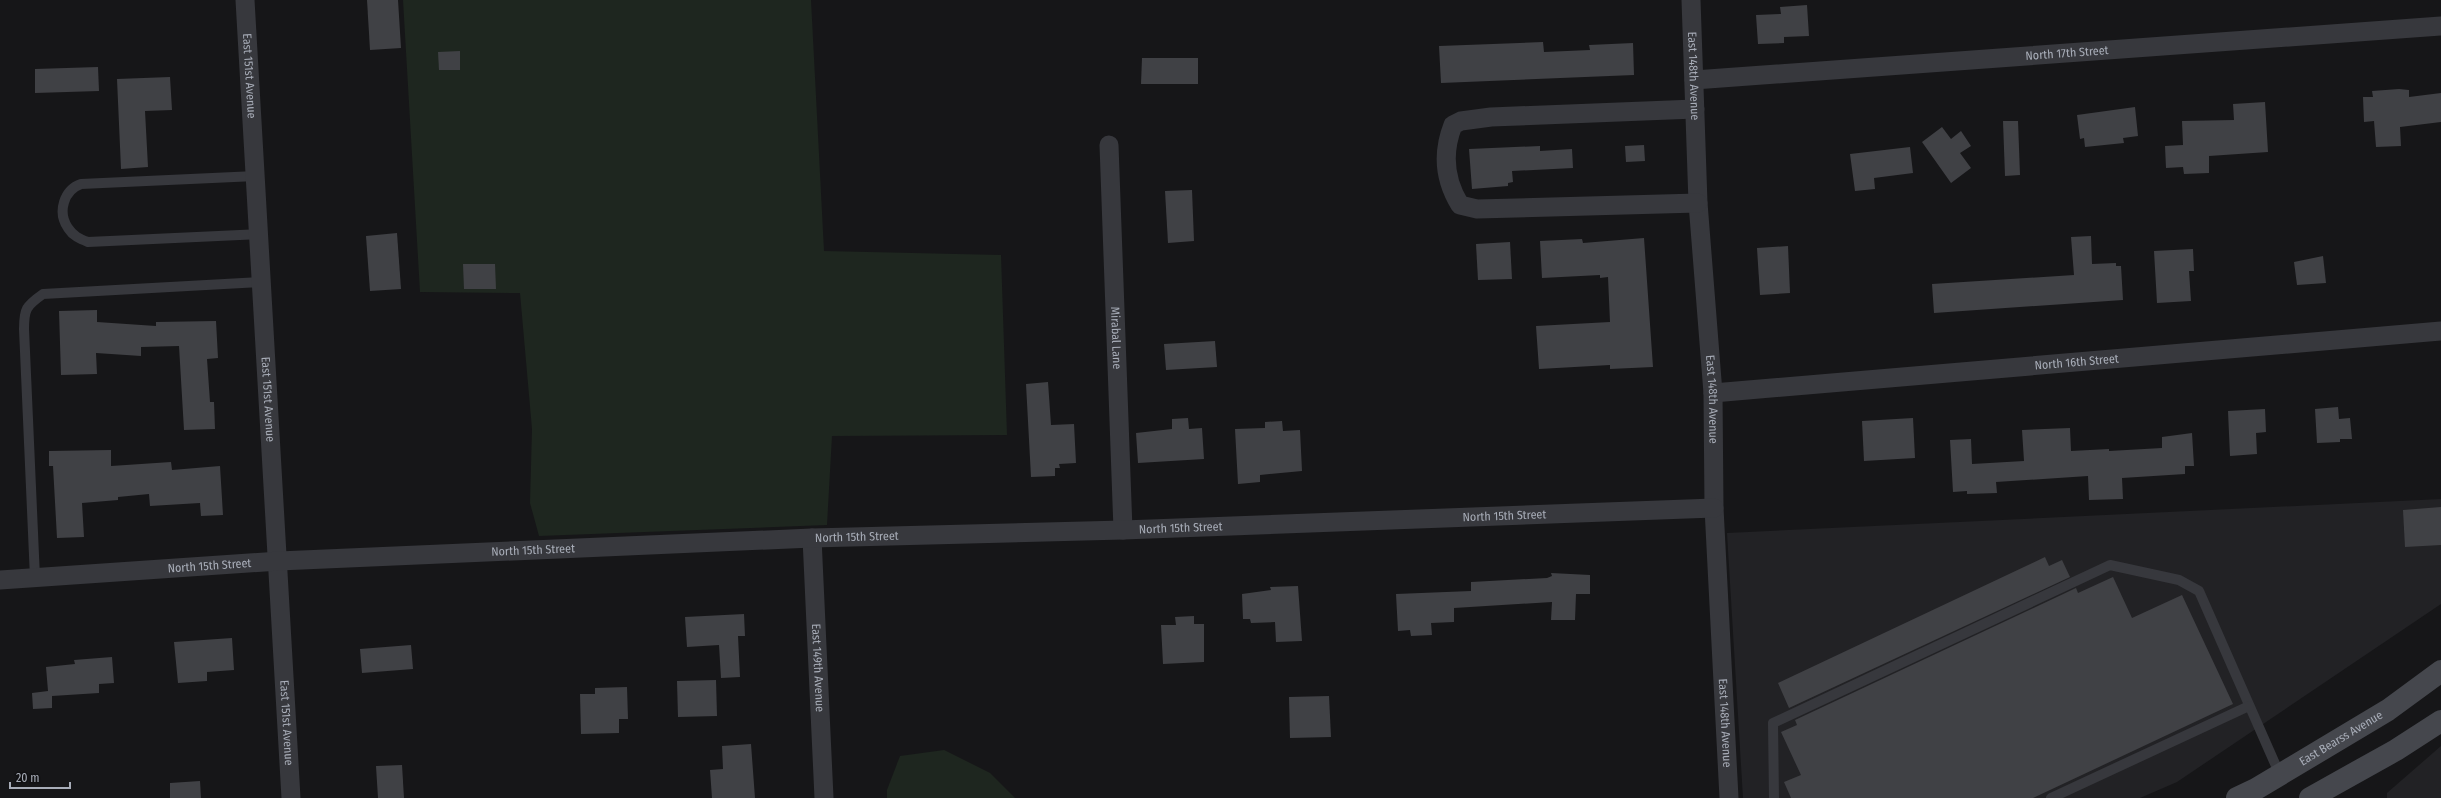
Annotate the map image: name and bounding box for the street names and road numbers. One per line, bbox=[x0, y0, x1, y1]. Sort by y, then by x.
street label: East 148th Avenue bbox=[1685, 31, 1702, 121]
street label: East 151st Avenue bbox=[240, 33, 259, 119]
street label: North 17th Street bbox=[2025, 43, 2109, 63]
street label: Mirabal Lane bbox=[1108, 306, 1124, 370]
street label: North 16th Street bbox=[2034, 351, 2119, 373]
street label: East 148th Avenue bbox=[1703, 354, 1720, 444]
street label: East 151st Avenue bbox=[259, 356, 277, 442]
street label: North 15th Street bbox=[1462, 507, 1547, 524]
street label: North 15th Street bbox=[1139, 519, 1223, 536]
street label: North 15th Street bbox=[815, 529, 899, 545]
street label: North 15th Street bbox=[491, 541, 575, 559]
street label: North 15th Street bbox=[167, 556, 252, 576]
street label: East 149th Avenue bbox=[809, 623, 827, 712]
street label: East 148th Avenue bbox=[1716, 678, 1734, 768]
street label: East 151st Avenue bbox=[277, 680, 296, 766]
street label: East Bearss Avenue bbox=[2297, 708, 2385, 768]

